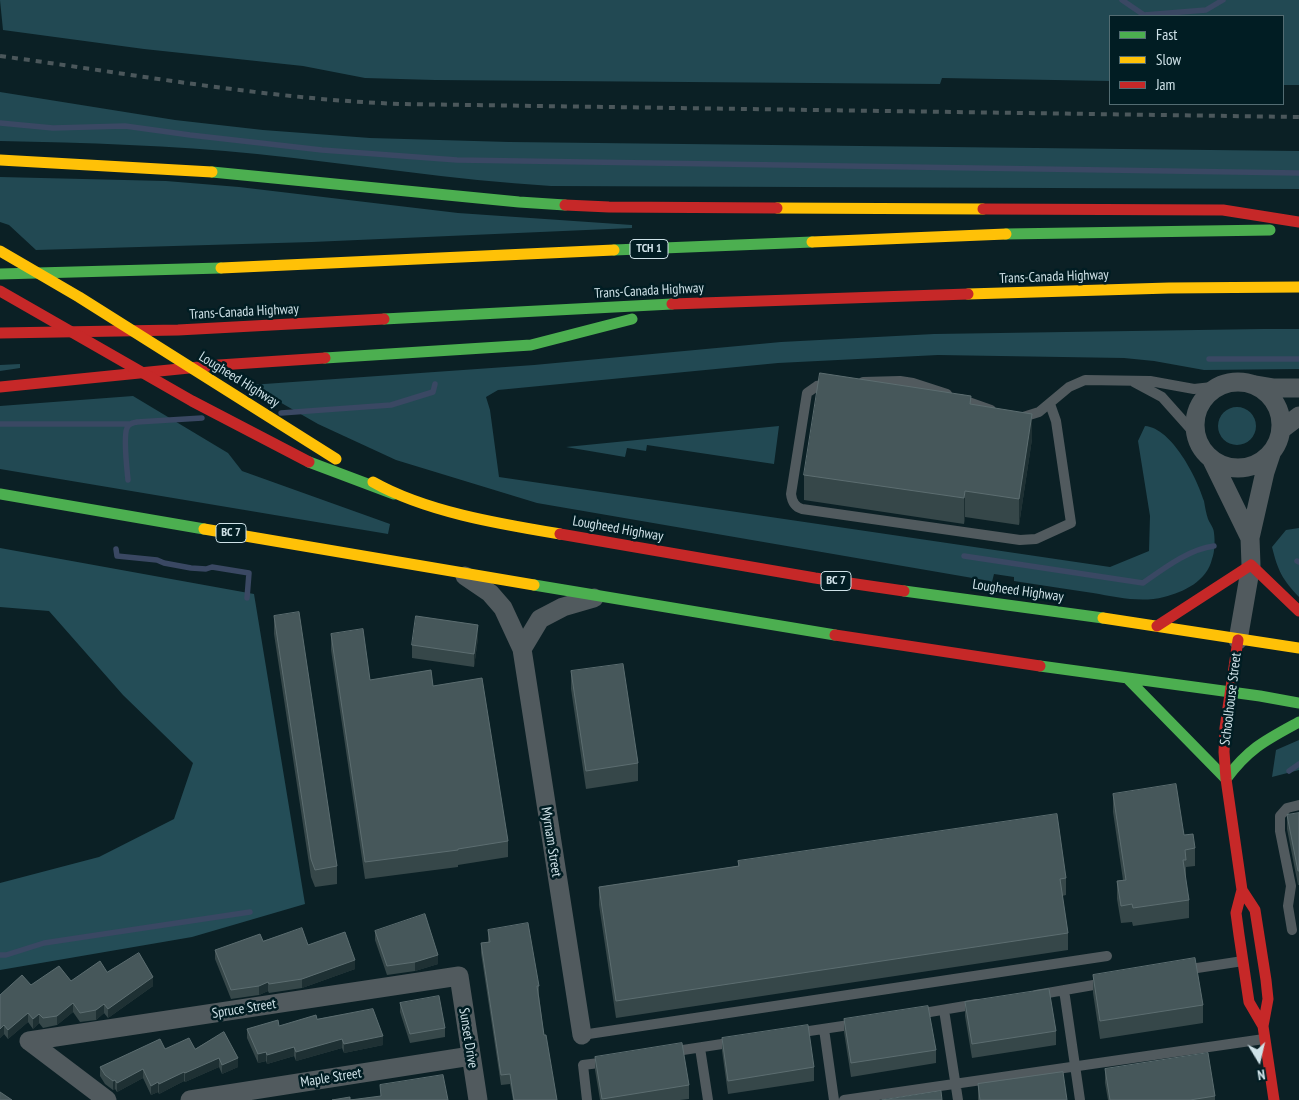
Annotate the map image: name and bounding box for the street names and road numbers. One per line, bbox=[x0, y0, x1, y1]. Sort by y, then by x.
road number: TCH 1 bbox=[630, 240, 668, 258]
street label: Trans-Canada Highway bbox=[999, 267, 1109, 287]
street label: Trans-Canada Highway bbox=[594, 280, 704, 302]
street label: Trans-Canada Highway bbox=[189, 301, 299, 323]
street label: Lougheed Highway bbox=[196, 349, 282, 411]
street label: Lougheed Highway bbox=[571, 513, 665, 545]
road number: BC 7 bbox=[216, 524, 246, 542]
road number: BC 7 bbox=[821, 572, 851, 590]
street label: Lougheed Highway bbox=[971, 576, 1065, 606]
street label: Schoolhouse Street bbox=[1217, 652, 1245, 746]
street label: Myrnam Street bbox=[537, 806, 565, 878]
street label: Spruce Street bbox=[211, 996, 277, 1022]
street label: Sunset Drive bbox=[455, 1007, 481, 1069]
street label: Maple Street bbox=[299, 1065, 363, 1091]

